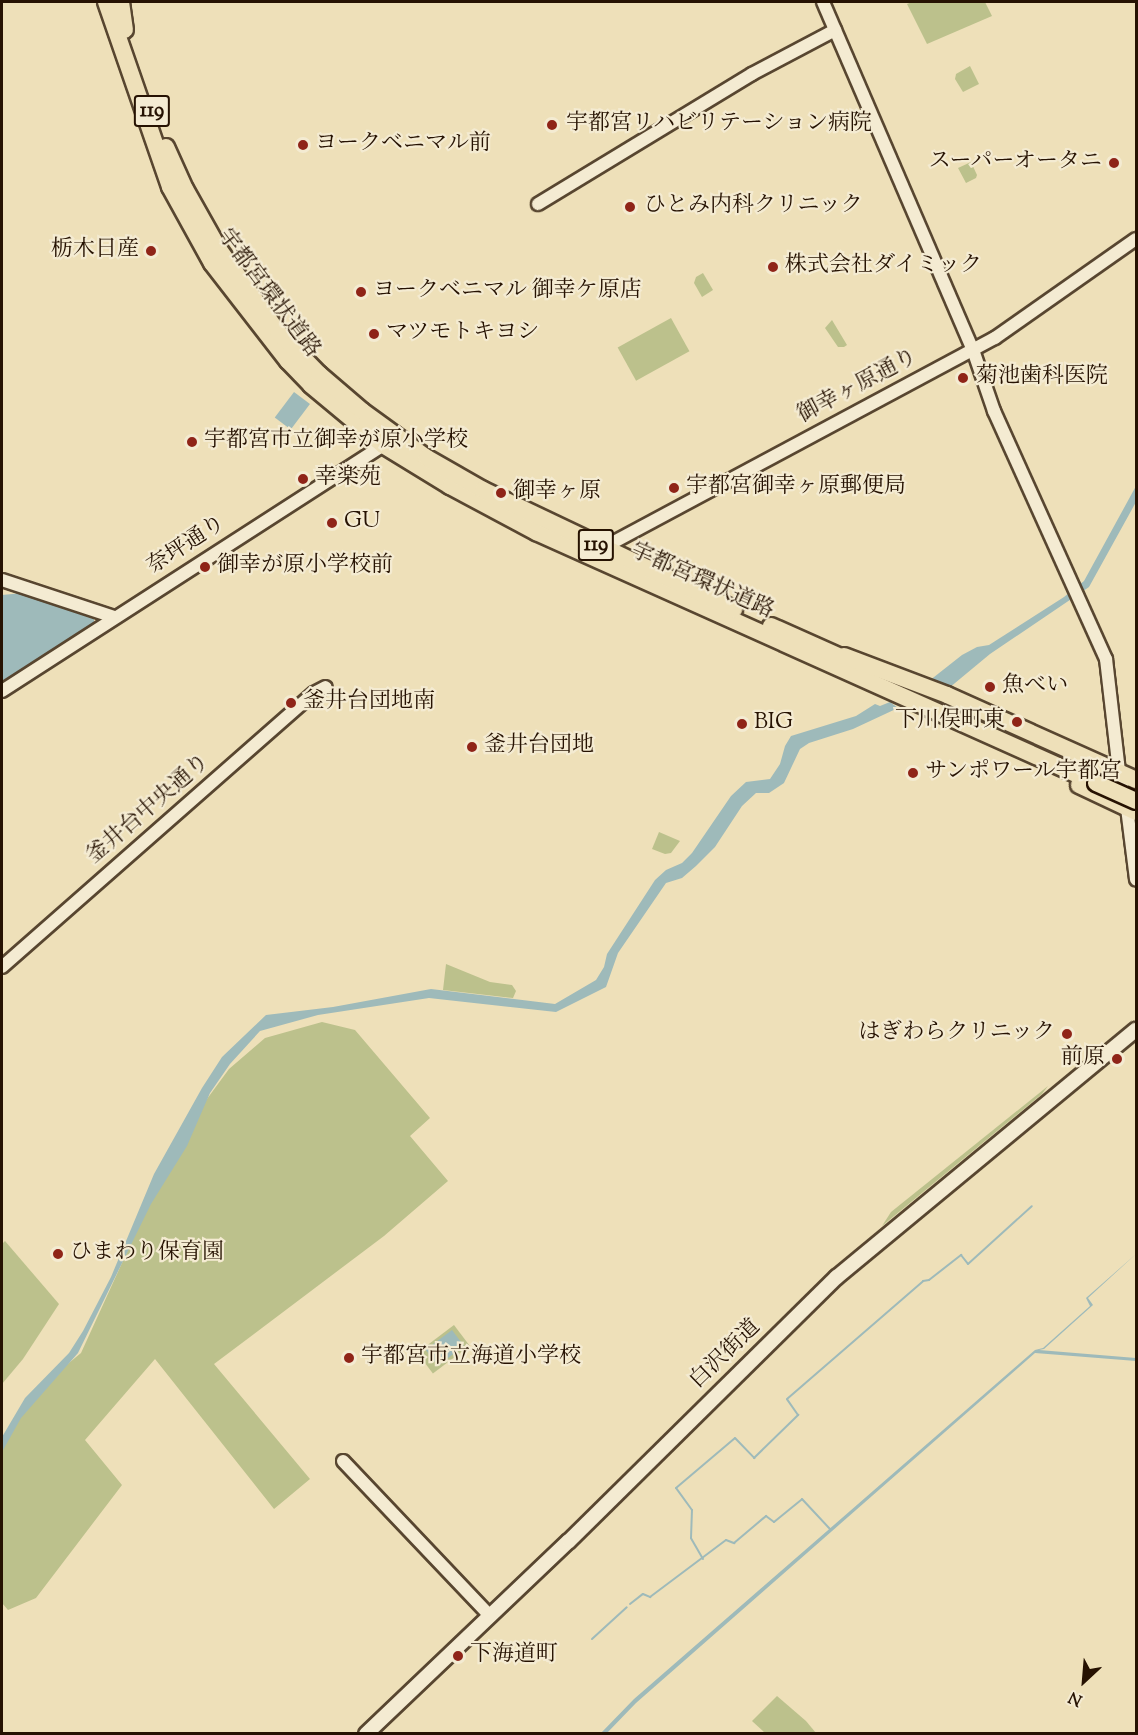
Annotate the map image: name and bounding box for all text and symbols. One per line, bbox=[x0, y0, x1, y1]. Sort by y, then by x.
road number: 119 bbox=[132, 93, 172, 129]
place label: 宇都宮リハビリテーション病院 bbox=[566, 112, 874, 138]
marker: 宇都宮リハビリテーション病院 bbox=[543, 116, 561, 134]
place label: ヨークベニマル前 bbox=[315, 132, 491, 158]
marker: ヨークベニマル前 bbox=[296, 138, 310, 152]
place label: スーパーオータニ bbox=[927, 150, 1102, 176]
marker: スーパーオータニ bbox=[1107, 156, 1121, 170]
place label: ひとみ内科クリニック bbox=[644, 194, 864, 220]
marker: ひとみ内科クリニック bbox=[621, 198, 639, 216]
street label: 宇都宮環状道路 bbox=[211, 225, 325, 363]
place label: 栃木日産 bbox=[51, 238, 139, 264]
marker: 栃木日産 bbox=[144, 244, 158, 258]
place label: 株式会社ダイミック bbox=[785, 254, 983, 280]
marker: 株式会社ダイミック bbox=[766, 260, 780, 274]
place label: ヨークベニマル 御幸ケ原店 bbox=[373, 279, 642, 305]
marker: ヨークベニマル 御幸ケ原店 bbox=[354, 285, 368, 299]
place label: マツモトキヨシ bbox=[386, 321, 540, 347]
marker: マツモトキヨシ bbox=[367, 327, 381, 341]
street label: 御幸ヶ原通り bbox=[794, 344, 922, 430]
place label: 菊池歯科医院 bbox=[976, 365, 1108, 391]
marker: 菊池歯科医院 bbox=[954, 369, 972, 387]
place label: 宇都宮市立御幸が原小学校 bbox=[204, 429, 468, 455]
marker: 宇都宮市立御幸が原小学校 bbox=[185, 435, 199, 449]
place label: 幸楽苑 bbox=[315, 466, 381, 492]
marker: 幸楽苑 bbox=[296, 472, 310, 486]
place label: 宇都宮御幸ヶ原郵便局 bbox=[686, 475, 906, 501]
place label: 御幸ヶ原 bbox=[513, 480, 601, 506]
marker: 宇都宮御幸ヶ原郵便局 bbox=[667, 481, 681, 495]
marker: 御幸ヶ原 bbox=[494, 486, 508, 500]
place label: GU bbox=[344, 510, 380, 536]
street label: 奈坪通り bbox=[143, 511, 231, 581]
marker: GU bbox=[325, 516, 339, 530]
road number: 119 bbox=[576, 527, 616, 563]
street label: 宇都宮環状道路 bbox=[626, 539, 778, 625]
place label: 御幸が原小学校前 bbox=[217, 554, 393, 580]
marker: 御幸が原小学校前 bbox=[198, 560, 212, 574]
place label: 魚べい bbox=[1002, 674, 1068, 700]
marker: 魚べい bbox=[983, 680, 997, 694]
place label: 釜井台団地南 bbox=[303, 690, 435, 716]
marker: 釜井台団地南 bbox=[284, 696, 298, 710]
place label: 下川俣町東 bbox=[895, 709, 1005, 735]
place label: BIG bbox=[754, 711, 793, 737]
marker: 下川俣町東 bbox=[1010, 715, 1024, 729]
marker: BIG bbox=[735, 717, 749, 731]
place label: 釜井台団地 bbox=[484, 734, 594, 760]
marker: 釜井台団地 bbox=[465, 740, 479, 754]
street label: 釜井台中央通り bbox=[82, 750, 216, 870]
place label: サンポワール宇都宮 bbox=[925, 760, 1123, 786]
marker: サンポワール宇都宮 bbox=[906, 766, 920, 780]
place label: はぎわらクリニック bbox=[857, 1021, 1055, 1047]
marker: はぎわらクリニック bbox=[1060, 1027, 1074, 1041]
place label: 前原 bbox=[1061, 1046, 1105, 1072]
marker: 前原 bbox=[1110, 1052, 1124, 1066]
place label: ひまわり保育園 bbox=[70, 1241, 224, 1267]
marker: ひまわり保育園 bbox=[51, 1247, 65, 1261]
street label: 白沢街道 bbox=[685, 1315, 767, 1395]
place label: 宇都宮市立海道小学校 bbox=[361, 1345, 581, 1371]
marker: 宇都宮市立海道小学校 bbox=[342, 1351, 356, 1365]
place label: 下海道町 bbox=[470, 1643, 558, 1669]
marker: 下海道町 bbox=[451, 1649, 465, 1663]
north arrow bbox=[1054, 1651, 1114, 1711]
text: N bbox=[1065, 1684, 1087, 1711]

